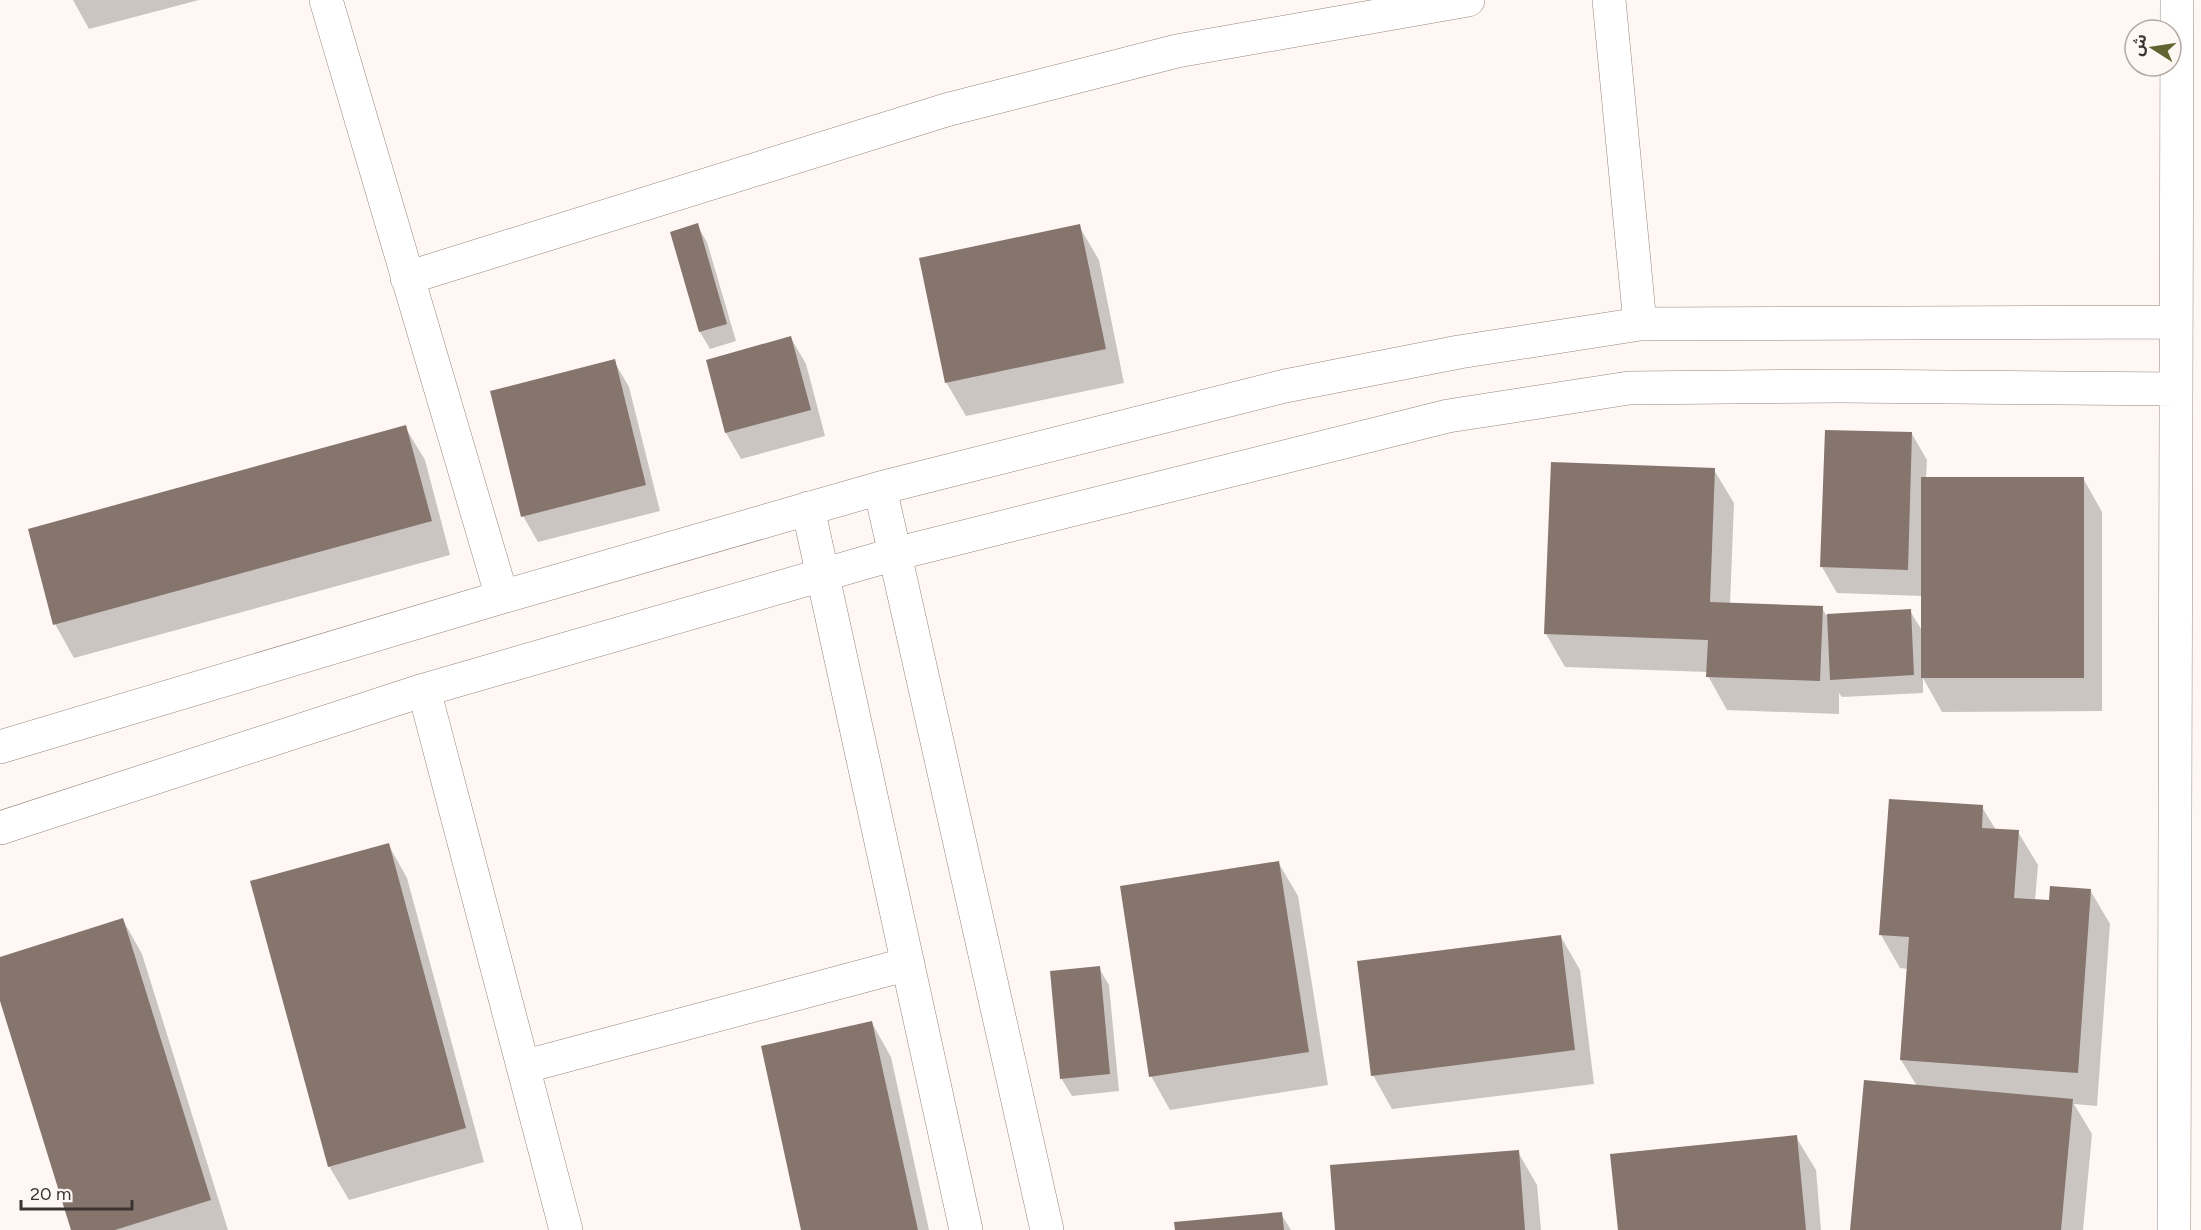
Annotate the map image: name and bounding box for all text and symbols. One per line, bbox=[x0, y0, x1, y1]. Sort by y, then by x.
north arrow bbox=[2123, 18, 2183, 78]
text: ش bbox=[2127, 32, 2150, 58]
scale bar bbox=[21, 1173, 132, 1211]
text: 20 m bbox=[30, 1183, 71, 1205]

